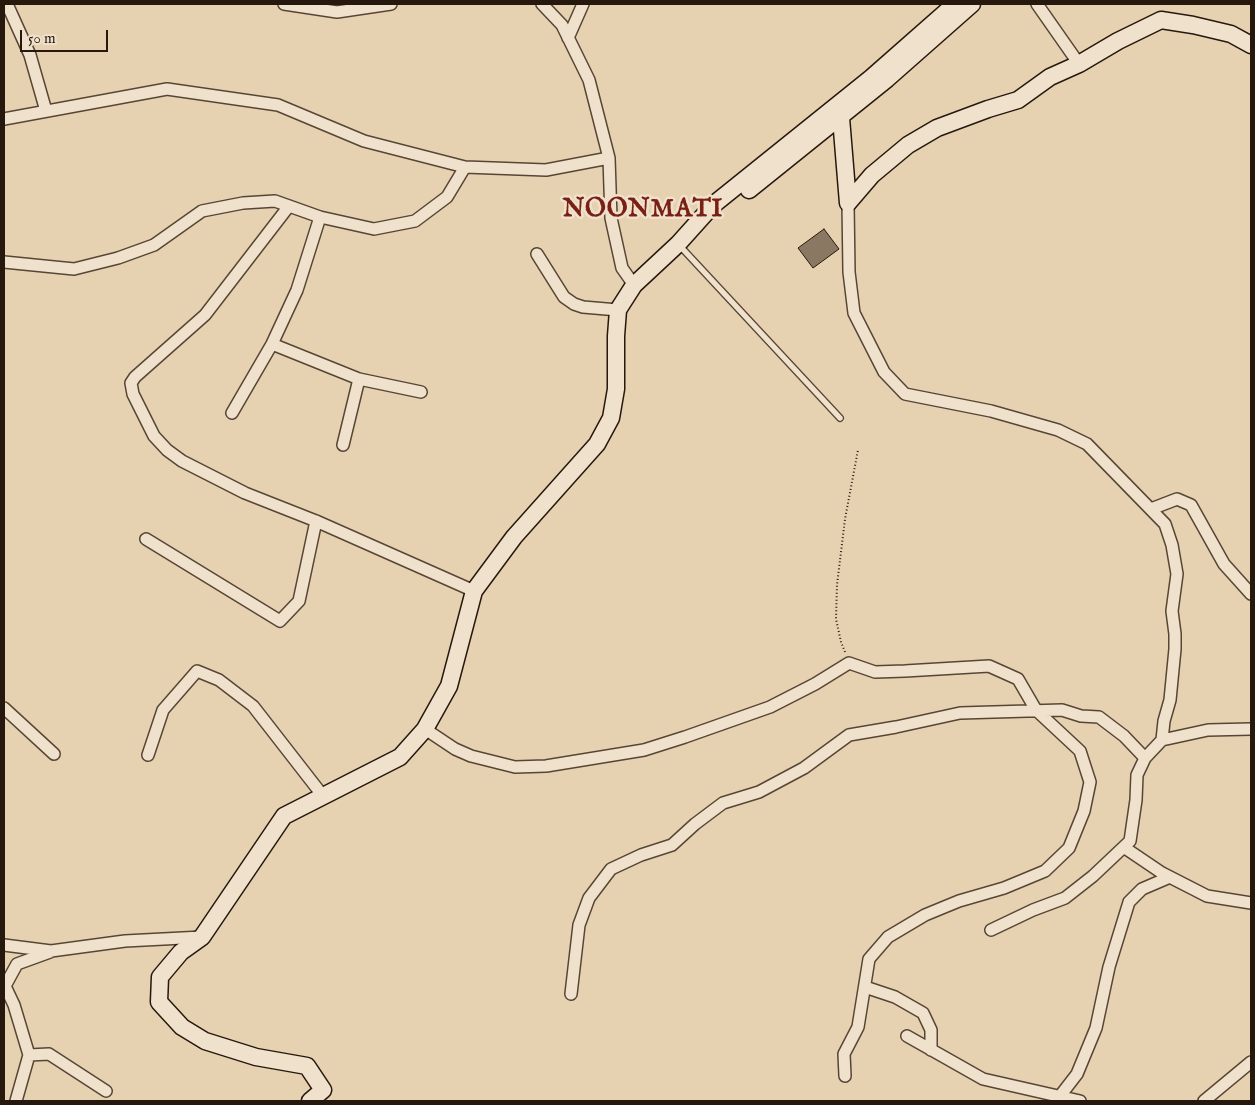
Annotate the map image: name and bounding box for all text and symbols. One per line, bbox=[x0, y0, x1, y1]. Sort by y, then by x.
scale bar bbox=[22, 20, 110, 52]
text: 50 m bbox=[28, 29, 56, 48]
district label: NOONMATI bbox=[562, 196, 724, 226]

